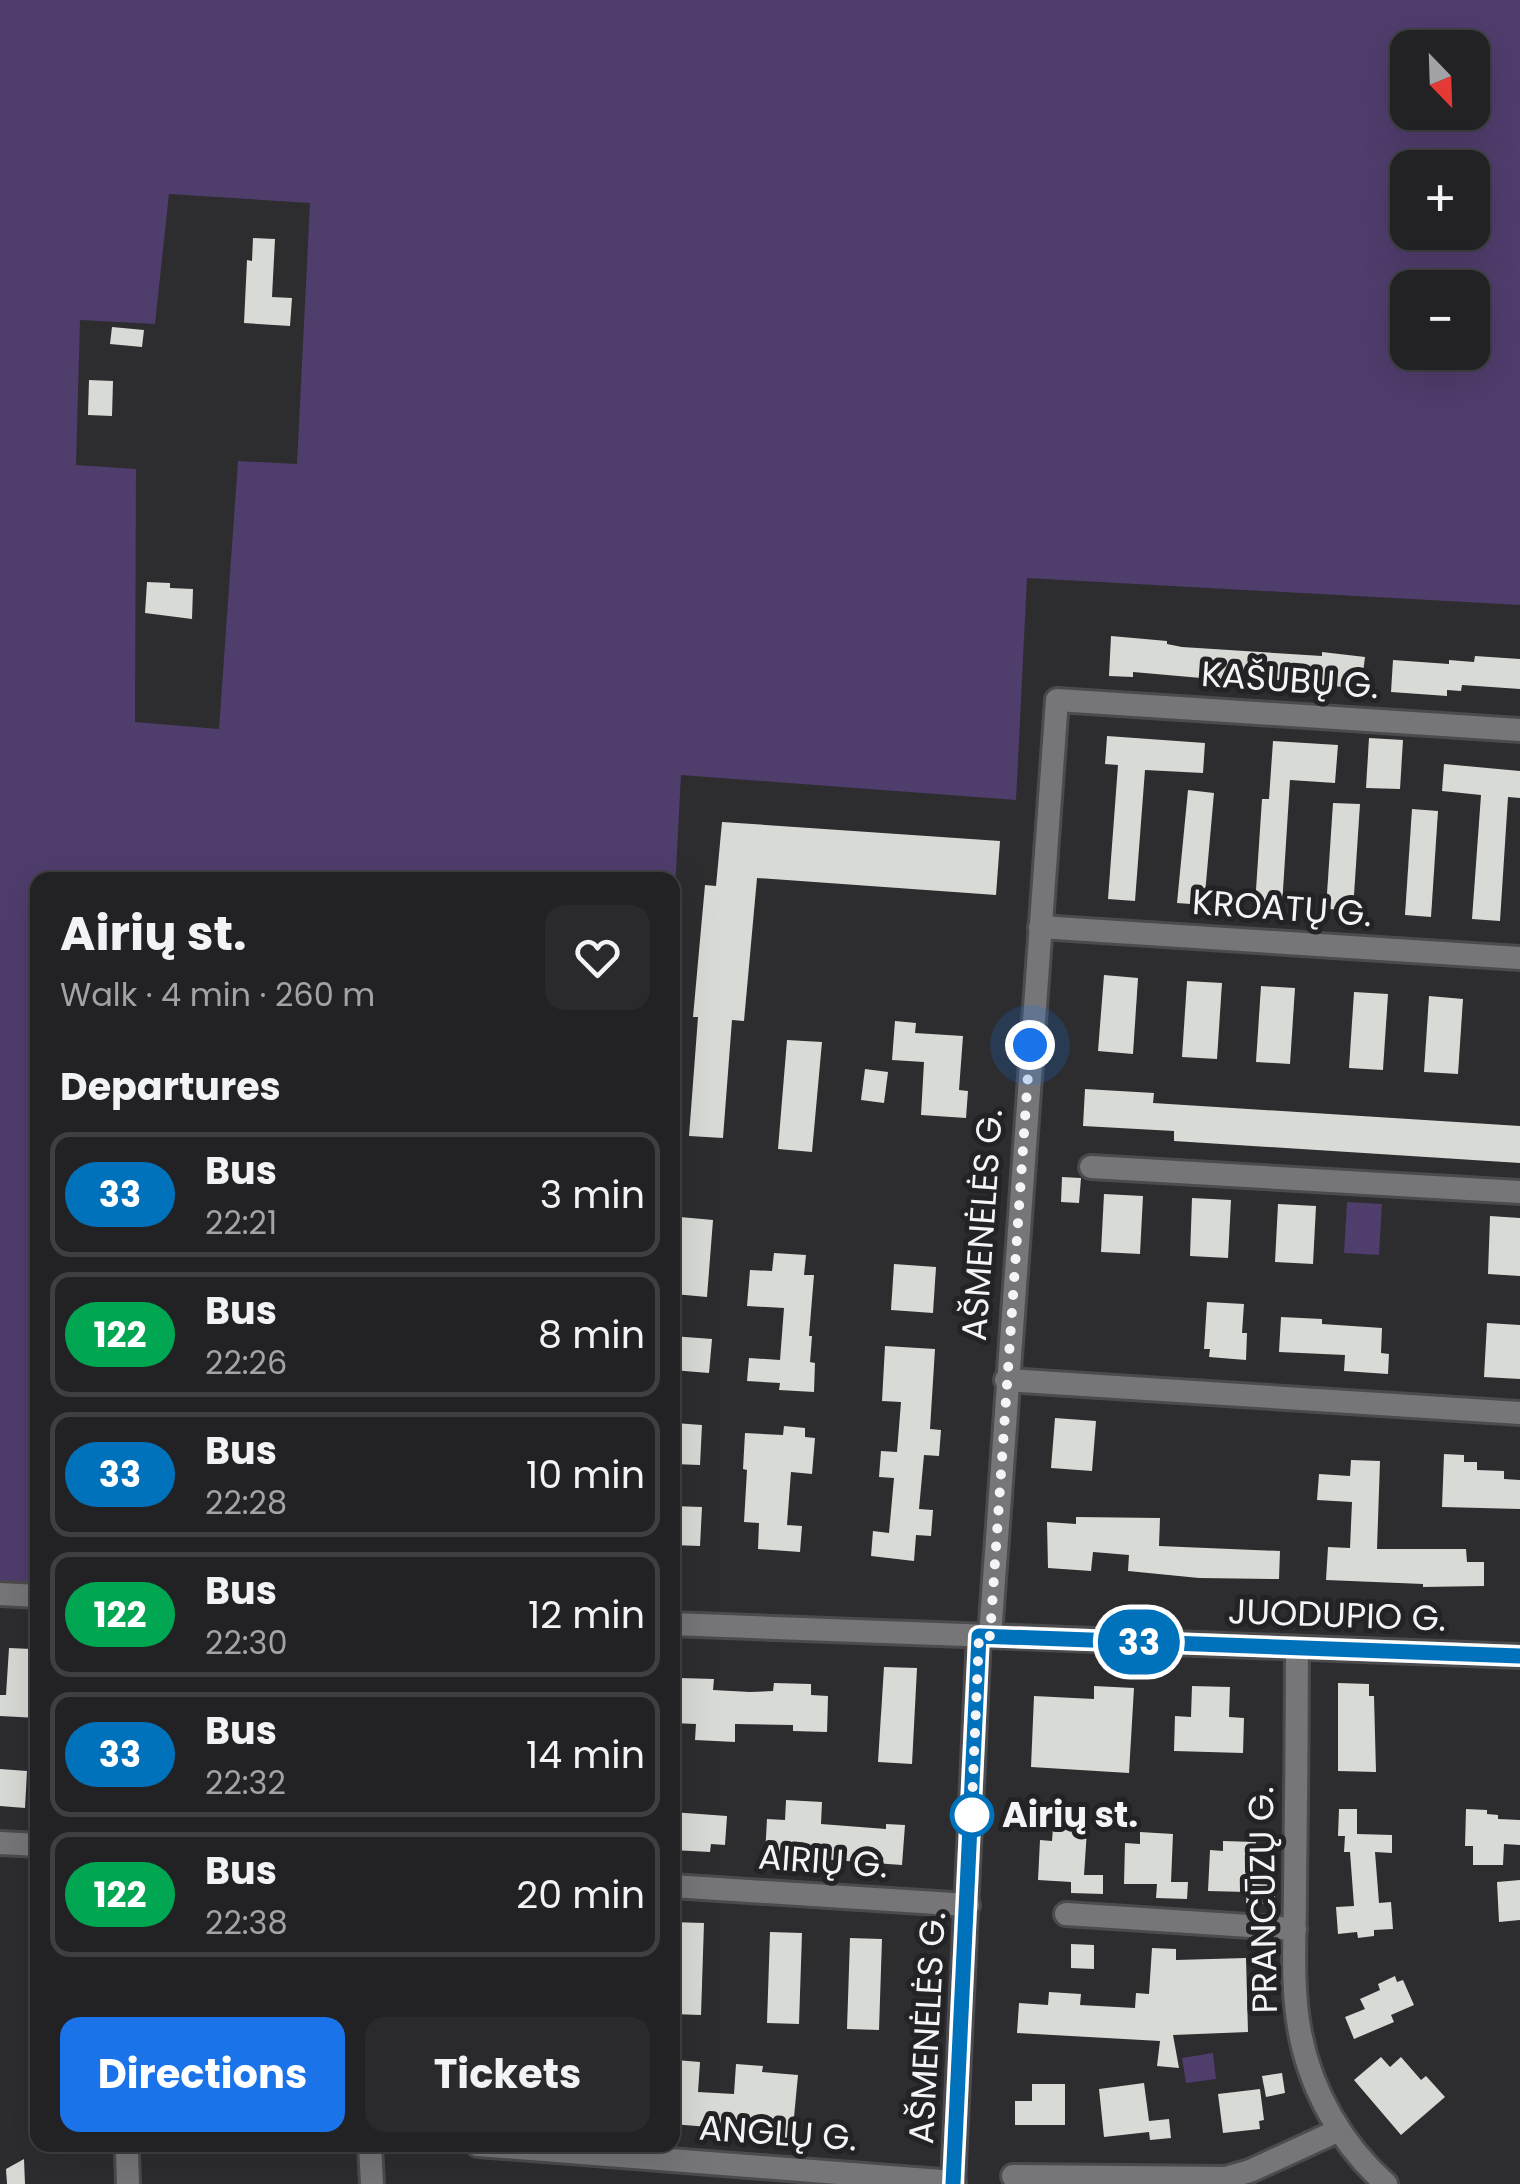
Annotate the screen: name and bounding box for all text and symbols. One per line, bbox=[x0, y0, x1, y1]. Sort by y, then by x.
north arrow bbox=[1390, 30, 1490, 130]
map controls bbox=[1390, 30, 1490, 370]
button: + bbox=[1390, 150, 1490, 250]
button: − bbox=[1390, 270, 1490, 370]
street label: KAŠUBŲ G. bbox=[1200, 649, 1380, 710]
street label: KROATŲ G. bbox=[1191, 877, 1373, 938]
text: Airių st. bbox=[60, 900, 247, 967]
button: heart bbox=[545, 905, 650, 1010]
text: Walk · 4 min · 260 m bbox=[60, 972, 375, 1017]
your location bbox=[1005, 1020, 1055, 1070]
text: Departures bbox=[60, 1060, 281, 1113]
street label: AŠMENĖLĖS G. bbox=[949, 1107, 1014, 1343]
text: Bus bbox=[205, 1144, 277, 1197]
text: 3 min bbox=[540, 1168, 645, 1221]
text: 33 bbox=[99, 1170, 141, 1219]
text: 22:21 bbox=[205, 1200, 277, 1245]
text: Bus bbox=[205, 1284, 277, 1337]
text: 8 min bbox=[538, 1308, 645, 1361]
text: 122 bbox=[93, 1310, 147, 1359]
text: 22:26 bbox=[205, 1340, 287, 1385]
text: Bus bbox=[205, 1424, 277, 1477]
text: 10 min bbox=[526, 1448, 645, 1501]
text: 33 bbox=[99, 1450, 141, 1499]
text: 22:28 bbox=[205, 1480, 287, 1525]
text: Bus bbox=[205, 1564, 277, 1617]
street label: JUODUPIO G. bbox=[1227, 1586, 1447, 1643]
text: 12 min bbox=[528, 1588, 645, 1641]
text: 122 bbox=[93, 1590, 147, 1639]
line badge: 33 bbox=[1094, 1610, 1184, 1674]
text: 33 bbox=[1118, 1618, 1160, 1667]
text: 22:30 bbox=[205, 1620, 288, 1665]
text: Bus bbox=[205, 1704, 277, 1757]
text: 14 min bbox=[526, 1728, 645, 1781]
text: 33 bbox=[99, 1730, 141, 1779]
text: 22:32 bbox=[205, 1760, 286, 1805]
street label: PRANCŪZŲ G. bbox=[1236, 1786, 1289, 2014]
place label: Airių st. bbox=[1002, 1790, 1138, 1839]
marker: Airių st. bbox=[951, 1794, 993, 1836]
street label: AIRIŲ G. bbox=[757, 1832, 889, 1889]
text: Bus bbox=[205, 1844, 277, 1897]
text: 20 min bbox=[516, 1868, 645, 1921]
text: 122 bbox=[93, 1870, 147, 1919]
text: 22:38 bbox=[205, 1900, 288, 1945]
street label: AŠMENĖLĖS G. bbox=[896, 1911, 957, 2145]
button: Directions bbox=[60, 2017, 345, 2132]
button: Tickets bbox=[365, 2017, 650, 2132]
street label: ANGLŲ G. bbox=[697, 2103, 859, 2162]

